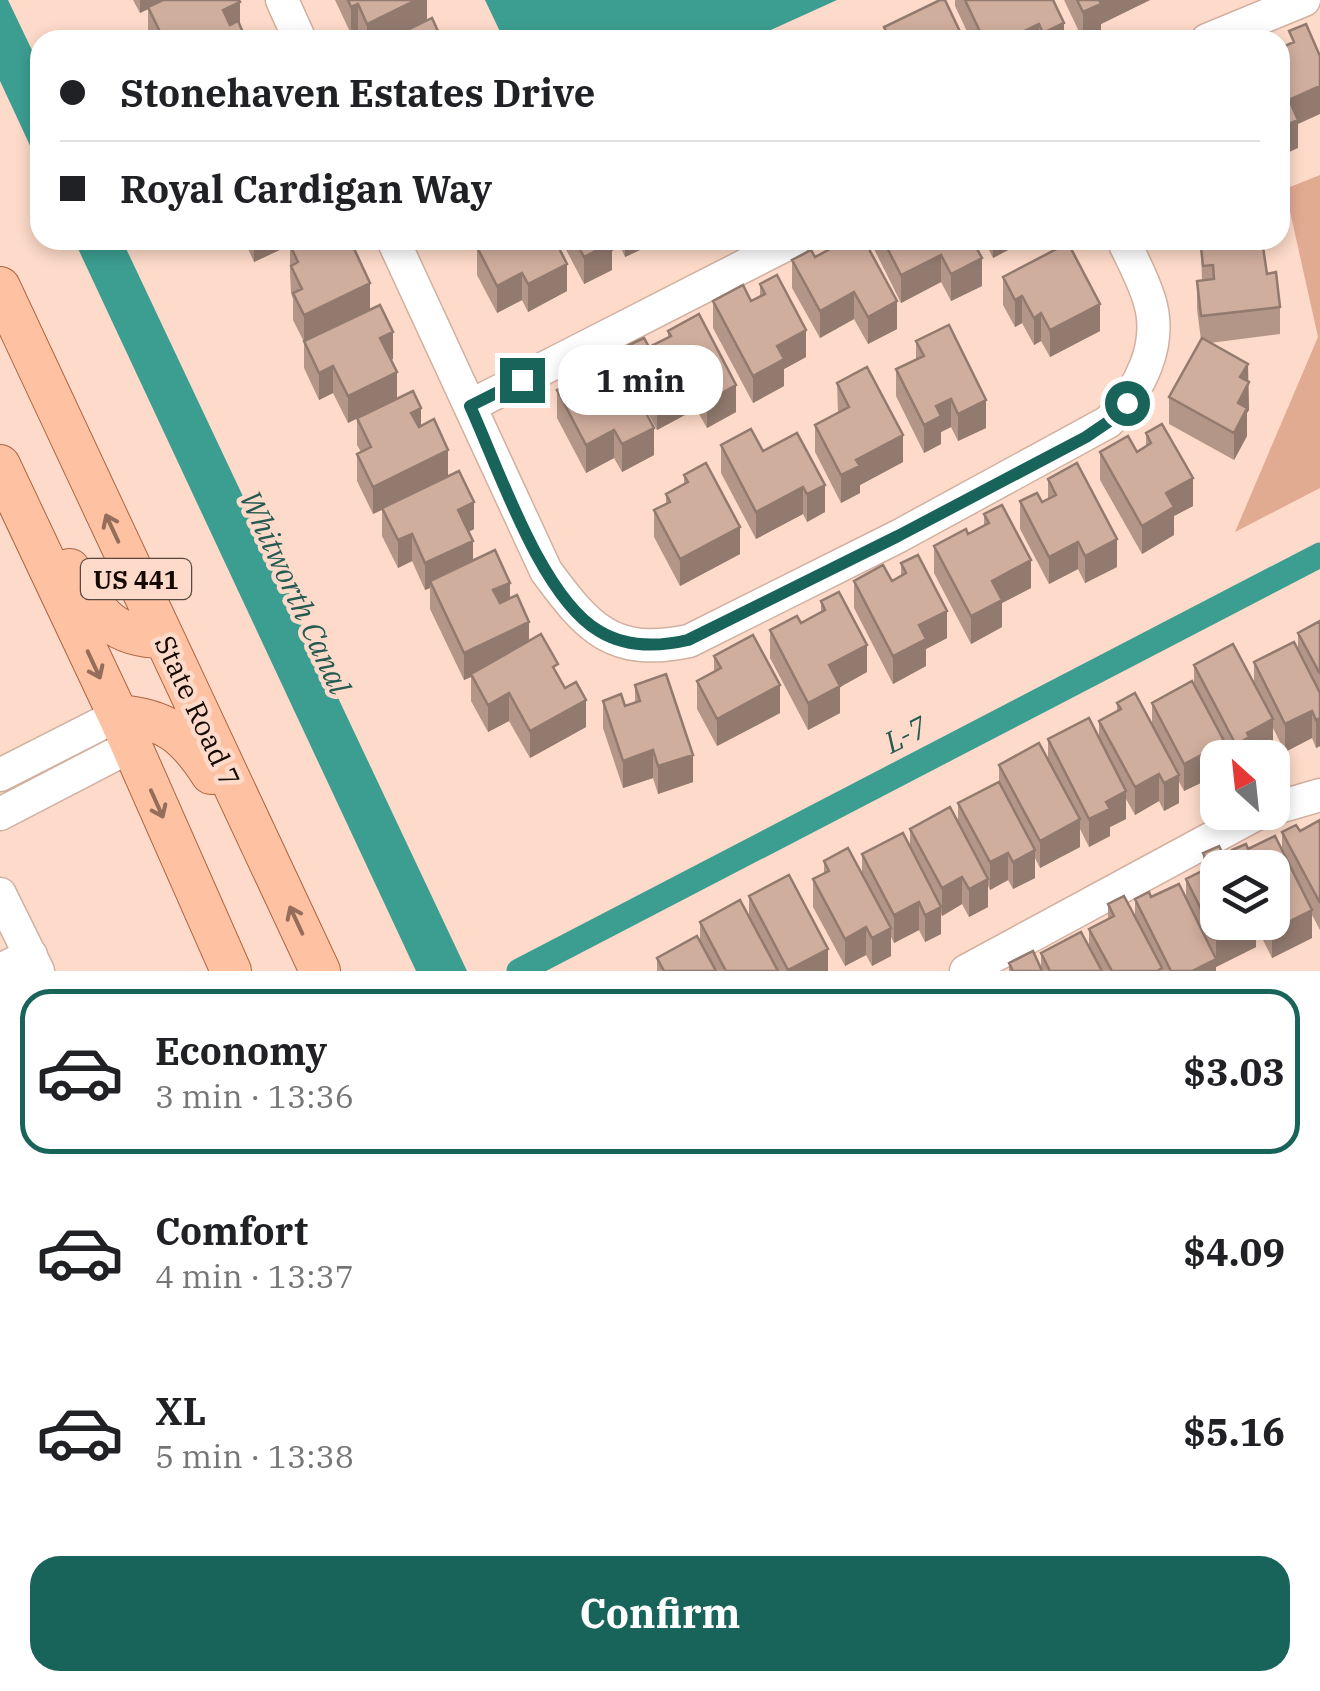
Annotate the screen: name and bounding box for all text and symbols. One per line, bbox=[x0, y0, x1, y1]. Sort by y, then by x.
text: Stonehaven Estates Drive bbox=[120, 68, 595, 117]
text: Royal Cardigan Way bbox=[120, 164, 492, 213]
callout: 1 min bbox=[557, 345, 722, 415]
route end bbox=[500, 358, 545, 403]
text: 1 min bbox=[596, 359, 685, 401]
route start bbox=[1105, 381, 1150, 426]
water label: Whitworth Canal bbox=[232, 484, 360, 701]
one-way arrow bbox=[102, 514, 121, 544]
road number: US 441 bbox=[81, 559, 191, 599]
street label: State Road 7 bbox=[147, 629, 249, 793]
one-way arrow bbox=[85, 649, 104, 679]
water label: L-7 bbox=[876, 706, 934, 761]
north arrow bbox=[1200, 740, 1290, 830]
map controls bbox=[1200, 740, 1290, 940]
one-way arrow bbox=[149, 788, 167, 819]
button: layers bbox=[1200, 850, 1290, 940]
one-way arrow bbox=[285, 906, 304, 936]
text: Economy bbox=[155, 1026, 327, 1075]
icon: car bbox=[35, 1027, 125, 1117]
text: $3.03 bbox=[1183, 1047, 1285, 1096]
text: 3 min · 13:36 bbox=[155, 1075, 354, 1117]
text: Comfort bbox=[155, 1206, 308, 1255]
icon: car bbox=[35, 1207, 125, 1297]
text: $4.09 bbox=[1183, 1227, 1285, 1276]
text: 4 min · 13:37 bbox=[155, 1255, 354, 1297]
text: XL bbox=[155, 1386, 206, 1435]
icon: car bbox=[35, 1387, 125, 1477]
text: $5.16 bbox=[1183, 1407, 1285, 1456]
text: 5 min · 13:38 bbox=[155, 1435, 354, 1477]
button: Confirm bbox=[30, 1556, 1290, 1671]

